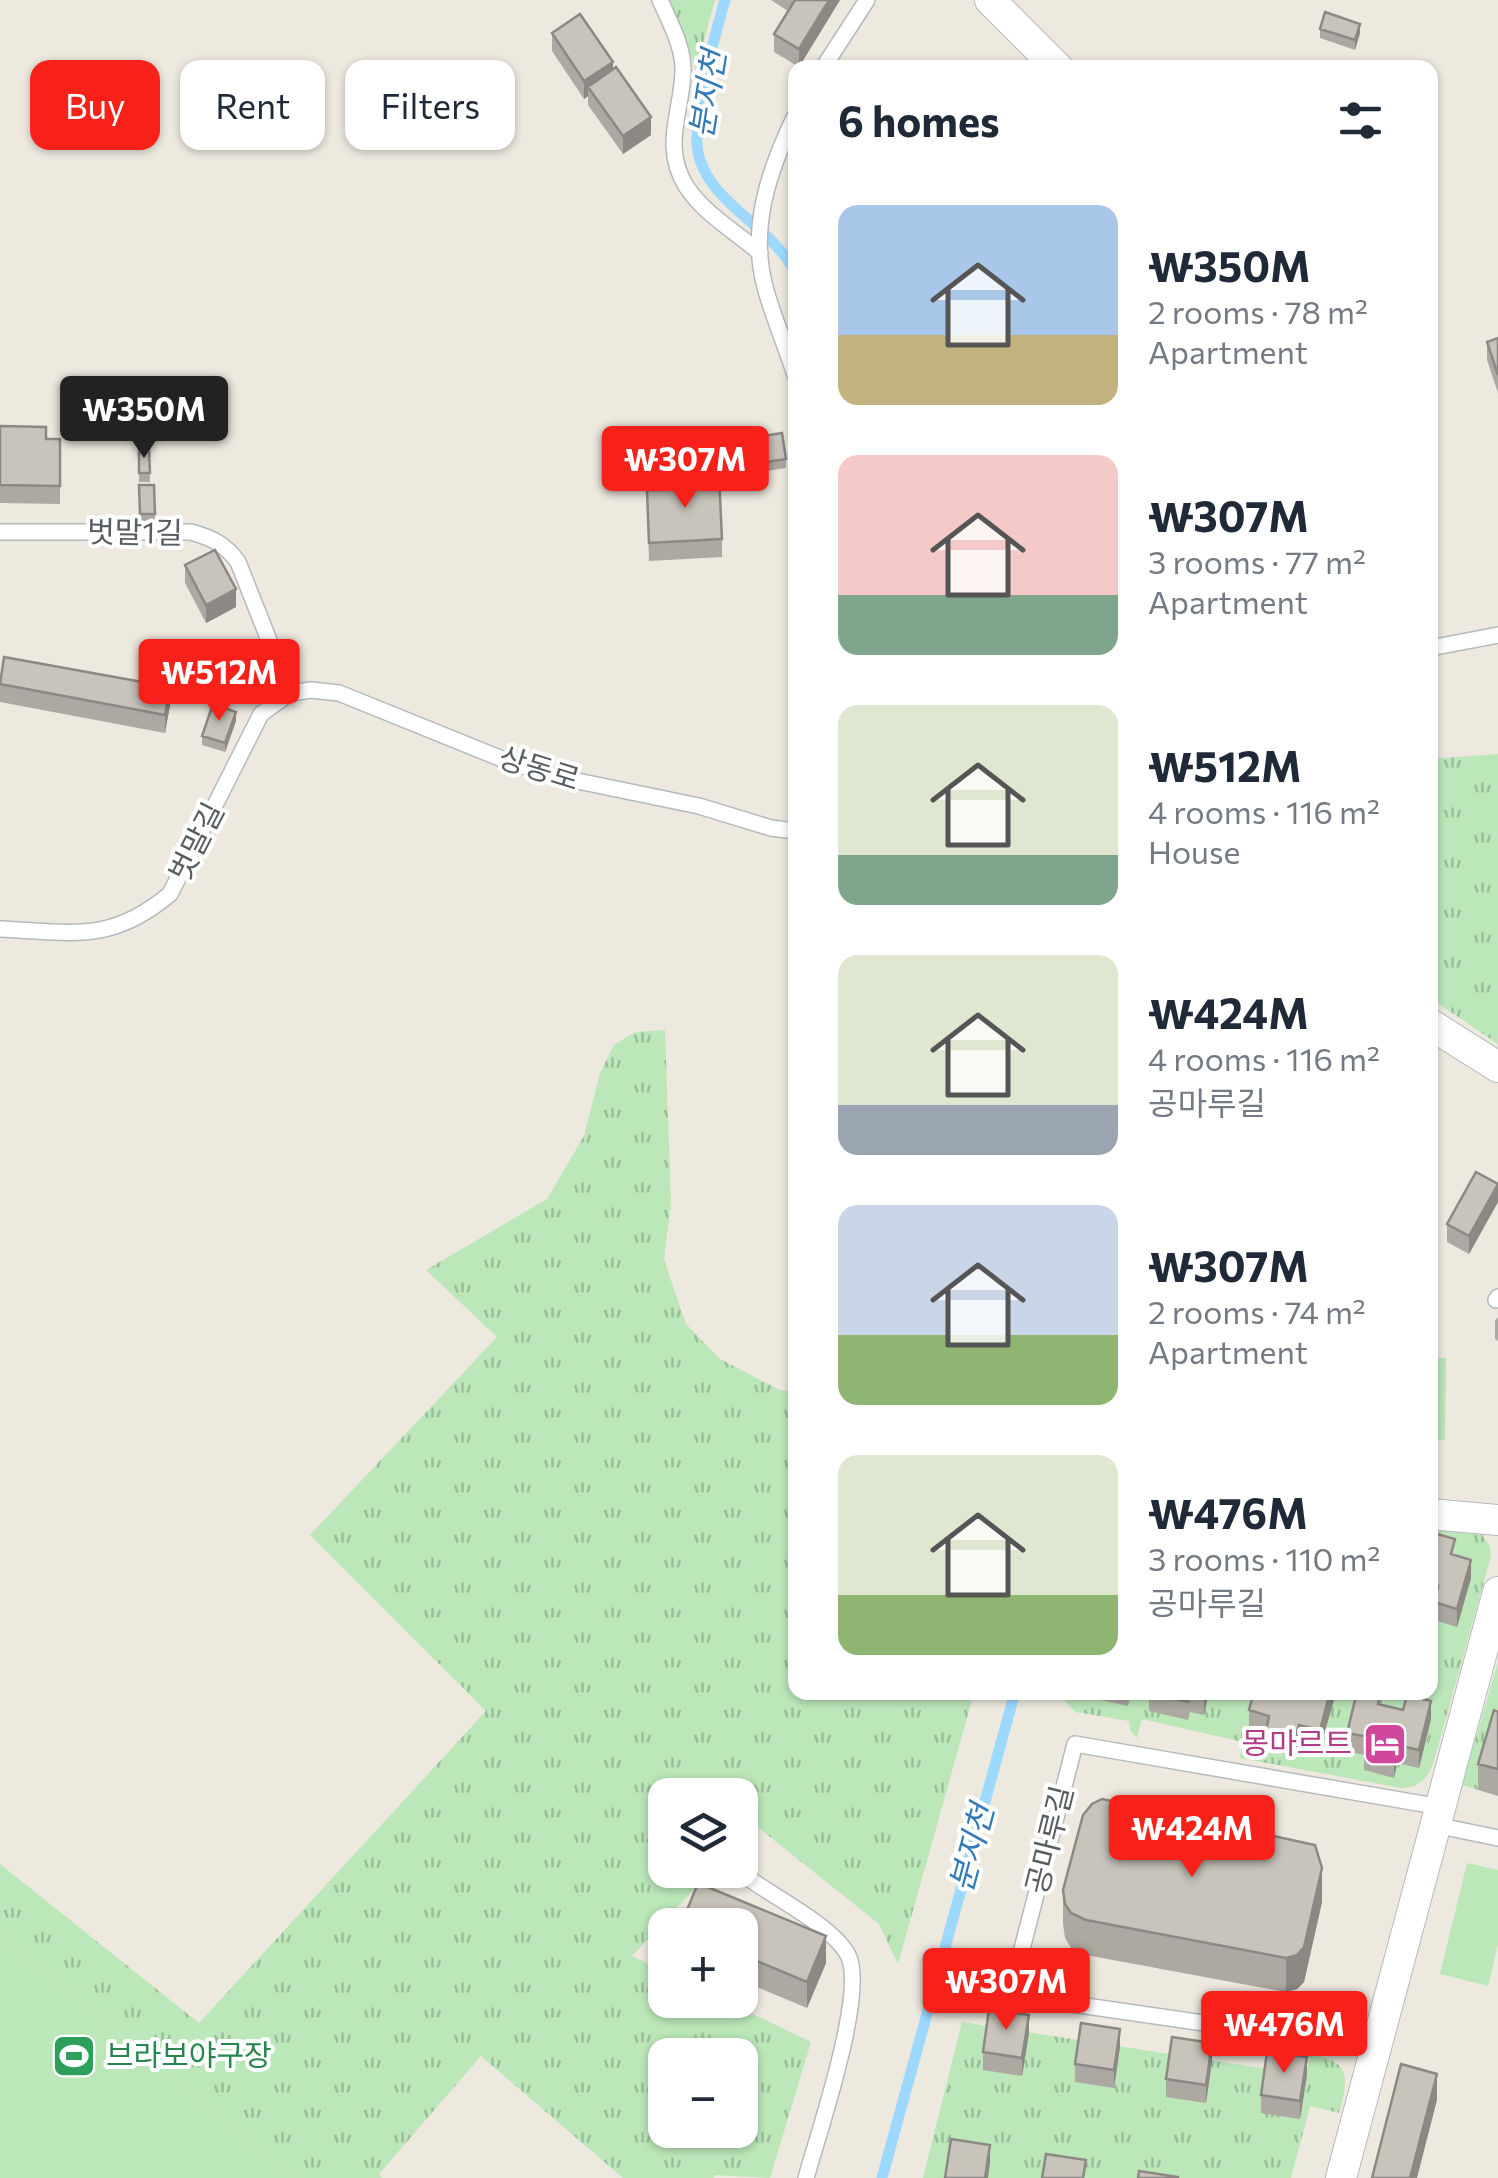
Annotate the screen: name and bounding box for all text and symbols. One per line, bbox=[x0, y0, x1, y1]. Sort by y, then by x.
water label: 분지천 bbox=[679, 43, 733, 140]
chip: Buy bbox=[30, 60, 160, 150]
chip: Rent bbox=[180, 60, 325, 150]
chip: Filters bbox=[345, 60, 515, 150]
icon: filters bbox=[1333, 93, 1388, 148]
text: 6 homes bbox=[838, 94, 1000, 146]
text: ₩350M bbox=[1148, 239, 1311, 291]
icon: home bbox=[918, 245, 1038, 365]
text: 2 rooms · 78 m² bbox=[1148, 291, 1368, 331]
text: Apartment bbox=[1148, 331, 1308, 371]
pin: ₩350M bbox=[74, 376, 214, 461]
text: ₩350M bbox=[82, 388, 206, 428]
pin: ₩307M bbox=[615, 426, 755, 511]
text: ₩307M bbox=[624, 438, 746, 478]
text: ₩307M bbox=[1148, 489, 1309, 541]
icon: home bbox=[918, 495, 1038, 615]
street label: 벗말1길 bbox=[87, 511, 183, 550]
text: 3 rooms · 77 m² bbox=[1148, 541, 1366, 581]
text: Apartment bbox=[1148, 581, 1308, 621]
pin: ₩512M bbox=[149, 639, 289, 724]
text: ₩512M bbox=[161, 651, 277, 691]
street label: 상동로 bbox=[495, 737, 585, 796]
text: ₩512M bbox=[1148, 739, 1301, 791]
icon: home bbox=[918, 745, 1038, 865]
text: 4 rooms · 116 m² bbox=[1148, 791, 1380, 831]
street label: 벗말길 bbox=[159, 796, 230, 886]
text: House bbox=[1148, 831, 1240, 871]
text: ₩424M bbox=[1148, 986, 1309, 1038]
icon: home bbox=[918, 995, 1038, 1115]
text: 4 rooms · 116 m² bbox=[1148, 1038, 1380, 1078]
text: 공마루길 bbox=[1148, 1082, 1266, 1122]
text: ₩307M bbox=[1148, 1239, 1309, 1291]
icon: home bbox=[918, 1245, 1038, 1365]
text: 2 rooms · 74 m² bbox=[1148, 1291, 1366, 1331]
text: Apartment bbox=[1148, 1331, 1308, 1371]
text: ₩476M bbox=[1148, 1486, 1308, 1538]
icon: home bbox=[918, 1495, 1038, 1615]
text: 3 rooms · 110 m² bbox=[1148, 1538, 1380, 1578]
text: 공마루길 bbox=[1148, 1582, 1266, 1622]
hotel icon: 몽마르트 bbox=[1362, 1721, 1408, 1767]
place label: 몽마르트 bbox=[1242, 1723, 1352, 1760]
map controls bbox=[648, 1778, 758, 2148]
button: layers bbox=[648, 1778, 758, 1888]
street label: 공마루길 bbox=[1016, 1781, 1079, 1897]
pin: ₩424M bbox=[1122, 1795, 1262, 1880]
water label: 분지천 bbox=[939, 1796, 1002, 1895]
text: ₩424M bbox=[1131, 1807, 1253, 1847]
button: + bbox=[648, 1908, 758, 2018]
pin: ₩307M bbox=[936, 1948, 1076, 2033]
text: ₩307M bbox=[945, 1960, 1067, 2000]
pin: ₩476M bbox=[1214, 1991, 1354, 2076]
text: ₩476M bbox=[1223, 2003, 1345, 2043]
sports icon: 브라보야구장 bbox=[51, 2033, 97, 2079]
place label: 브라보야구장 bbox=[106, 2035, 272, 2072]
button: − bbox=[648, 2038, 758, 2148]

